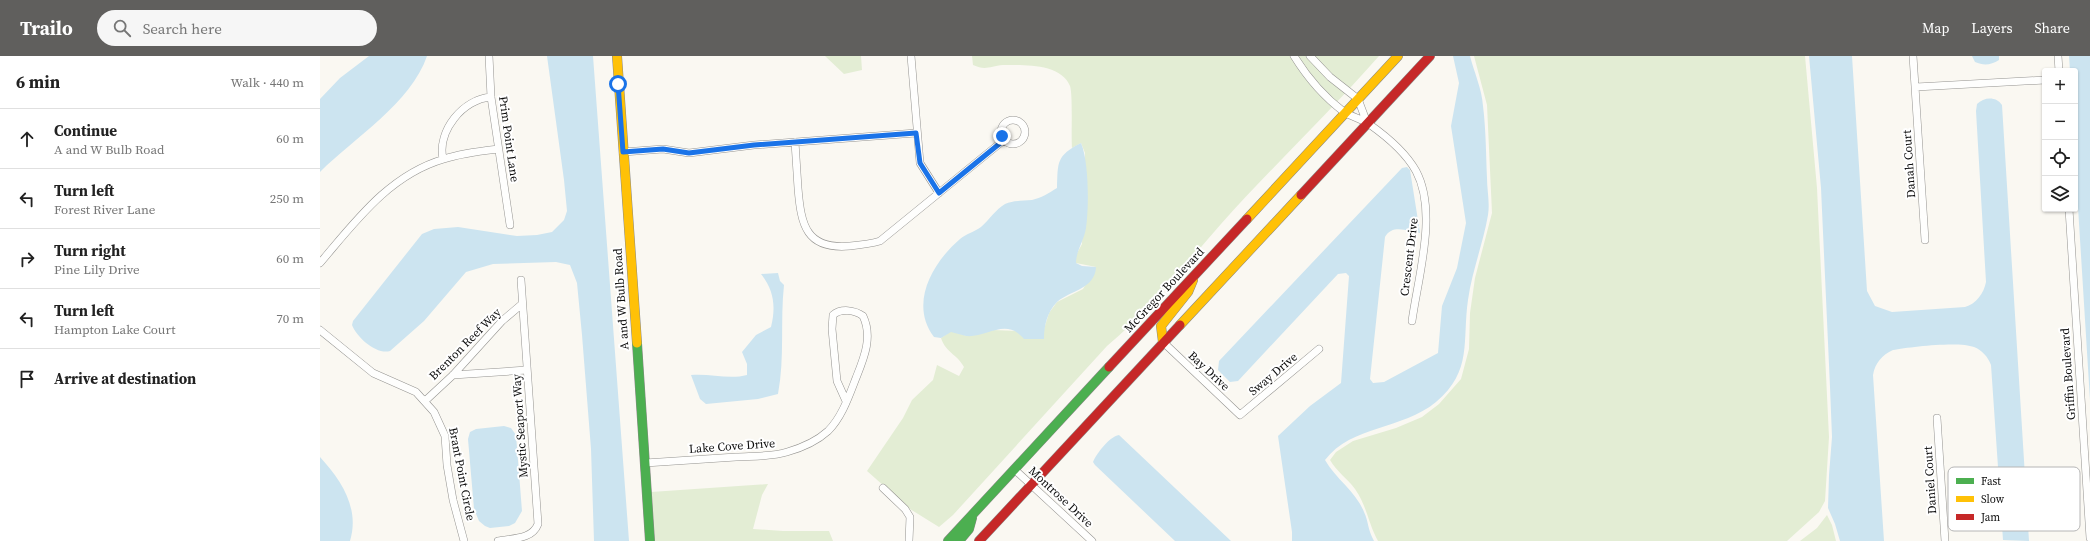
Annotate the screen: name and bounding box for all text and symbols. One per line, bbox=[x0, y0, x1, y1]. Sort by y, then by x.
search box bbox=[97, 10, 377, 46]
text: Trailo bbox=[20, 15, 73, 41]
icon: search bbox=[111, 17, 133, 39]
text: Search here bbox=[143, 18, 222, 39]
text: Map bbox=[1922, 18, 1949, 38]
text: Layers bbox=[1971, 18, 2013, 38]
text: Share bbox=[2035, 18, 2070, 38]
map controls bbox=[2042, 68, 2078, 212]
button: + bbox=[2042, 68, 2078, 104]
text: 6 min bbox=[16, 70, 60, 94]
text: Walk · 440 m bbox=[231, 74, 304, 91]
route start bbox=[609, 75, 627, 93]
street label: Prim Point Lane bbox=[495, 95, 523, 183]
button: − bbox=[2042, 104, 2078, 140]
text: Continue bbox=[54, 120, 117, 141]
route end bbox=[993, 127, 1011, 145]
icon: ahead bbox=[16, 128, 38, 150]
street label: Danah Court bbox=[1899, 129, 1919, 199]
text: 60 m bbox=[276, 130, 304, 147]
button: locate bbox=[2042, 140, 2078, 176]
text: A and W Bulb Road bbox=[54, 141, 165, 158]
button: layers bbox=[2042, 176, 2078, 212]
text: Turn left bbox=[54, 180, 114, 201]
icon: left bbox=[16, 188, 38, 210]
text: 250 m bbox=[270, 190, 304, 207]
text: Forest River Lane bbox=[54, 201, 155, 218]
street label: Crescent Drive bbox=[1396, 217, 1422, 297]
text: Turn right bbox=[54, 240, 126, 261]
street label: McGregor Boulevard bbox=[1120, 244, 1208, 336]
street label: A and W Bulb Road bbox=[609, 247, 633, 350]
icon: right bbox=[16, 248, 38, 270]
text: 60 m bbox=[276, 250, 304, 267]
text: Pine Lily Drive bbox=[54, 261, 140, 278]
text: Turn left bbox=[54, 300, 114, 321]
street label: Brenton Reef Way bbox=[425, 304, 505, 384]
icon: left bbox=[16, 308, 38, 330]
text: 70 m bbox=[276, 310, 304, 327]
text: Hampton Lake Court bbox=[54, 321, 175, 338]
street label: Griffin Boulevard bbox=[2057, 327, 2079, 421]
street label: Bay Drive bbox=[1185, 348, 1233, 394]
street label: Sway Drive bbox=[1245, 349, 1301, 399]
icon: arrive bbox=[16, 368, 38, 390]
text: Arrive at destination bbox=[54, 368, 196, 389]
street label: Mystic Seaport Way bbox=[508, 373, 532, 478]
street label: Brant Point Circle bbox=[445, 426, 479, 522]
street label: Lake Cove Drive bbox=[688, 435, 776, 457]
street label: Daniel Court bbox=[1920, 445, 1940, 514]
street label: Montrose Drive bbox=[1025, 463, 1097, 531]
legend bbox=[1948, 467, 2080, 531]
text: Fast bbox=[1981, 474, 2001, 489]
text: Slow bbox=[1981, 492, 2005, 507]
text: Jam bbox=[1980, 510, 2000, 525]

